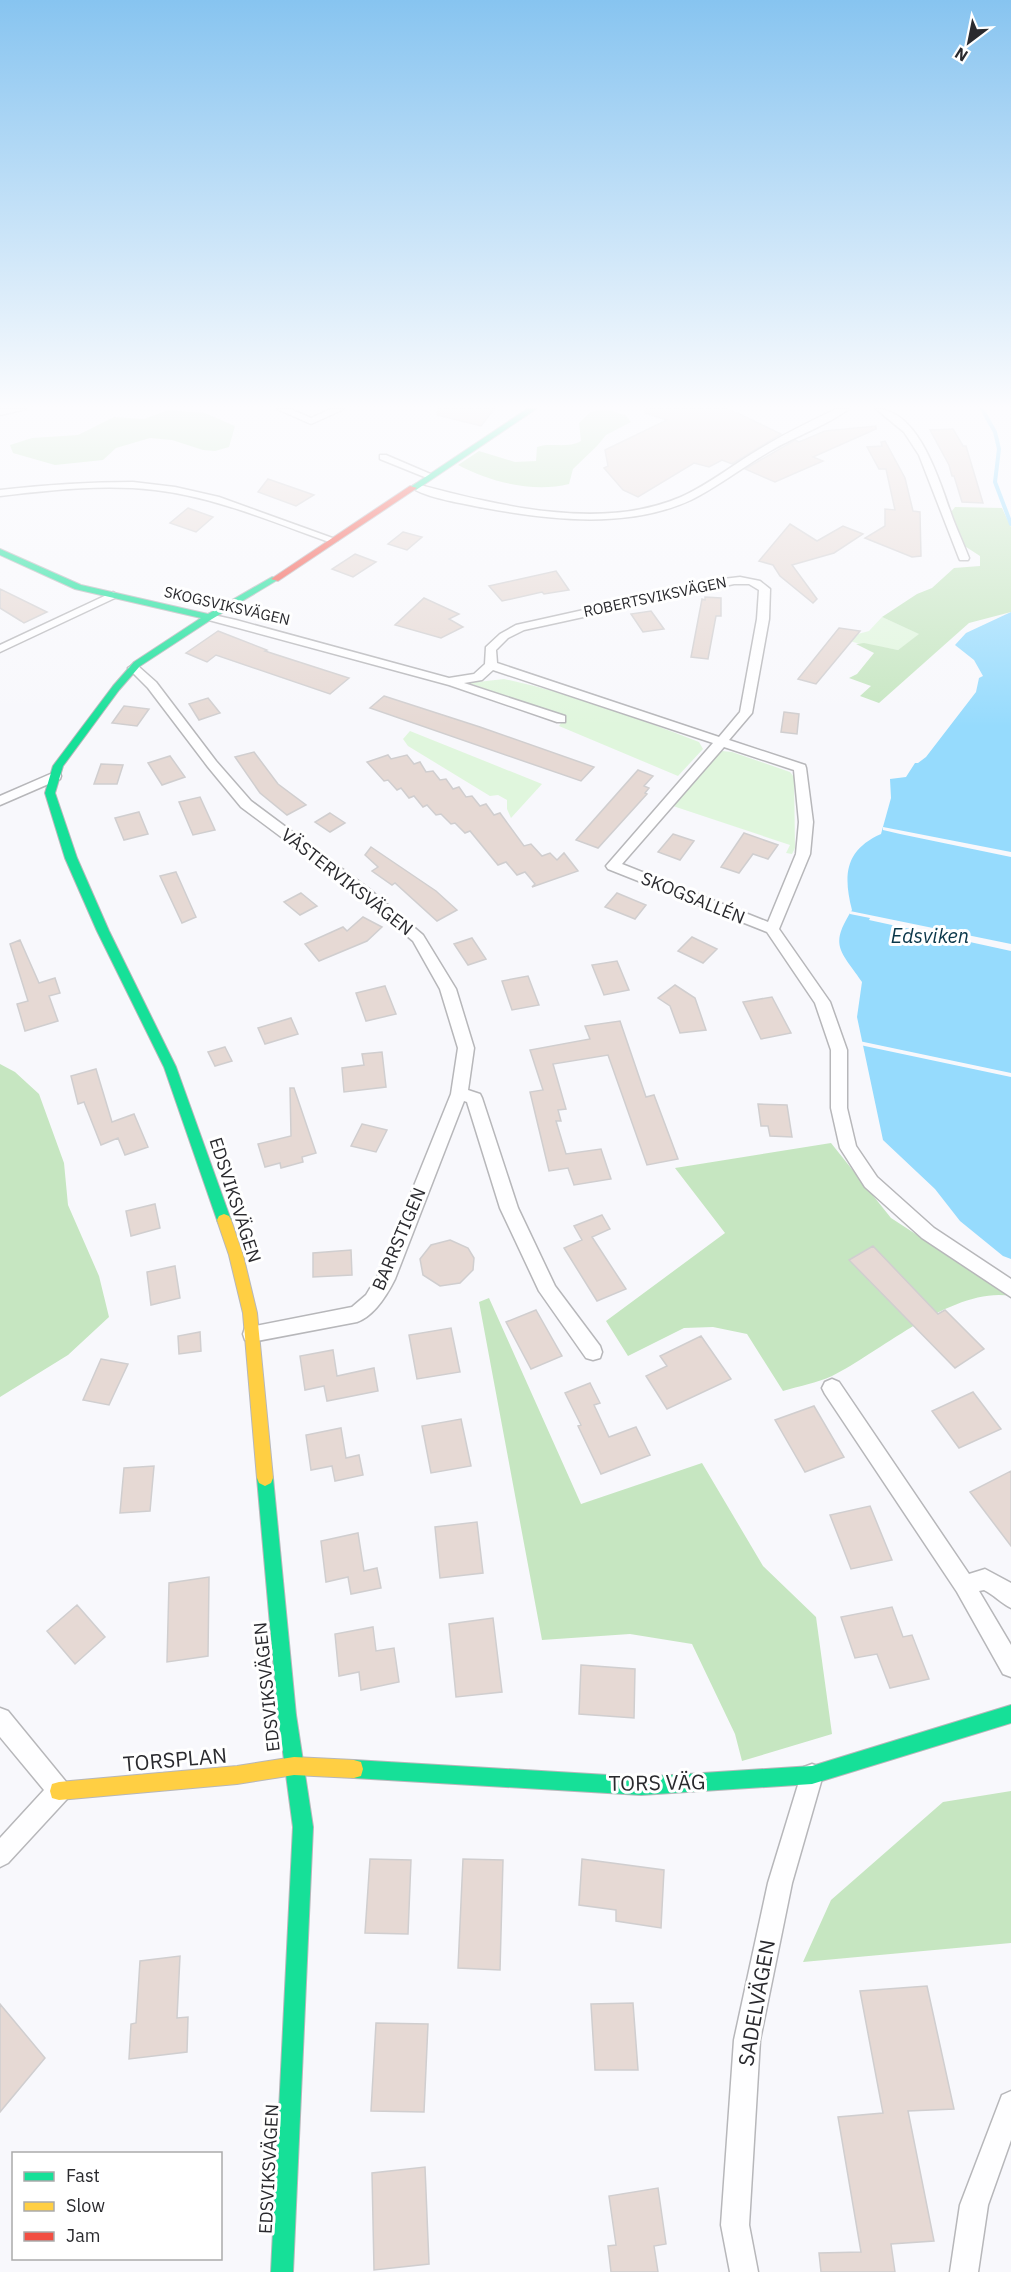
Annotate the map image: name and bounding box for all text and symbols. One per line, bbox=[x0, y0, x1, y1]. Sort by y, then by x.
north arrow bbox=[939, 12, 999, 72]
text: N bbox=[951, 43, 971, 66]
street label: ROBERTSVIKSVÄGEN bbox=[582, 572, 728, 621]
street label: SKOGSVIKSVÄGEN bbox=[162, 582, 292, 629]
street label: VÄSTERVIKSVÄGEN bbox=[277, 823, 418, 940]
street label: SKOGSALLÉN bbox=[638, 866, 748, 929]
water label: Edsviken bbox=[891, 922, 969, 949]
street label: EDSVIKSVÄGEN bbox=[204, 1134, 267, 1265]
street label: BARRSTIGEN bbox=[367, 1184, 431, 1294]
street label: EDSVIKSVÄGEN bbox=[248, 1621, 285, 1753]
street label: TORSPLAN bbox=[122, 1741, 228, 1777]
street label: TORS VÄG bbox=[608, 1767, 706, 1797]
street label: SADELVÄGEN bbox=[731, 1937, 781, 2068]
street label: EDSVIKSVÄGEN bbox=[254, 2103, 283, 2235]
legend bbox=[12, 2152, 222, 2260]
text: Fast bbox=[66, 2164, 100, 2187]
text: Slow bbox=[66, 2194, 105, 2217]
text: Jam bbox=[66, 2224, 101, 2247]

